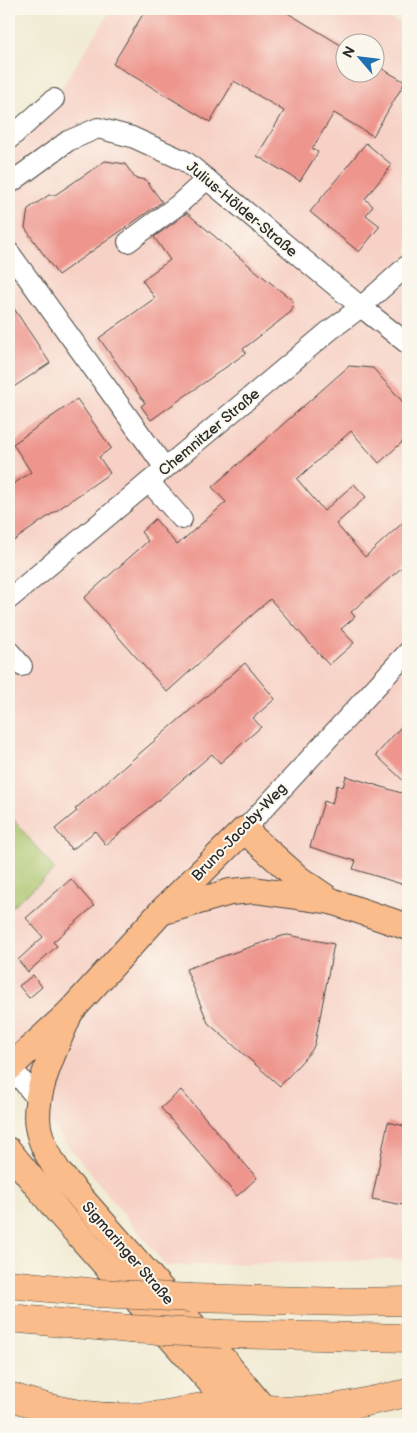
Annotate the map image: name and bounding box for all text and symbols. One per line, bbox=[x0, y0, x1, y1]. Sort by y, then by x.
north arrow bbox=[334, 32, 384, 82]
text: N bbox=[339, 43, 359, 61]
street label: Julius-Hölder-Straße bbox=[182, 157, 301, 262]
street label: Chemnitzer Straße bbox=[155, 384, 264, 480]
street label: Bruno-Jacoby-Weg bbox=[188, 779, 291, 886]
street label: Sigmaringer Straße bbox=[78, 1198, 178, 1309]

